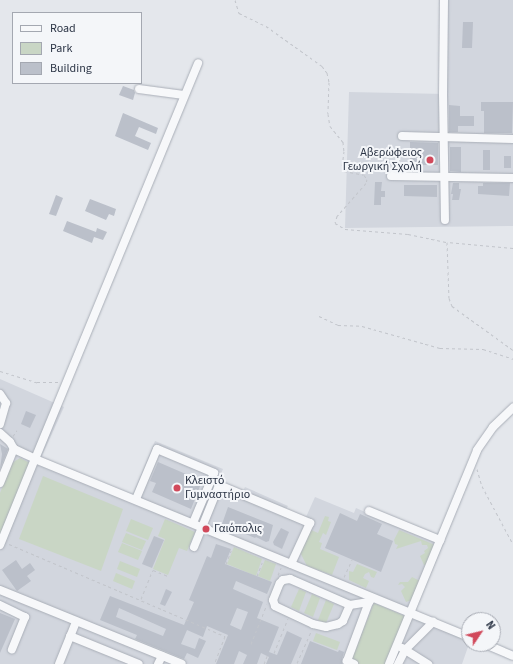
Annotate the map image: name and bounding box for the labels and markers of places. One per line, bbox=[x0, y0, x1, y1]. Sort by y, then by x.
place label: Αβερώφειος Γεωργική Σχολή bbox=[343, 146, 422, 174]
marker: Αβερώφειος Γεωργική Σχολή bbox=[425, 155, 435, 165]
place label: Κλειστό Γυμναστήριο bbox=[185, 474, 250, 502]
marker: Κλειστό Γυμναστήριο bbox=[172, 483, 182, 493]
place label: Γαιόπολις bbox=[214, 522, 262, 536]
marker: Γαιόπολις bbox=[201, 524, 211, 534]

